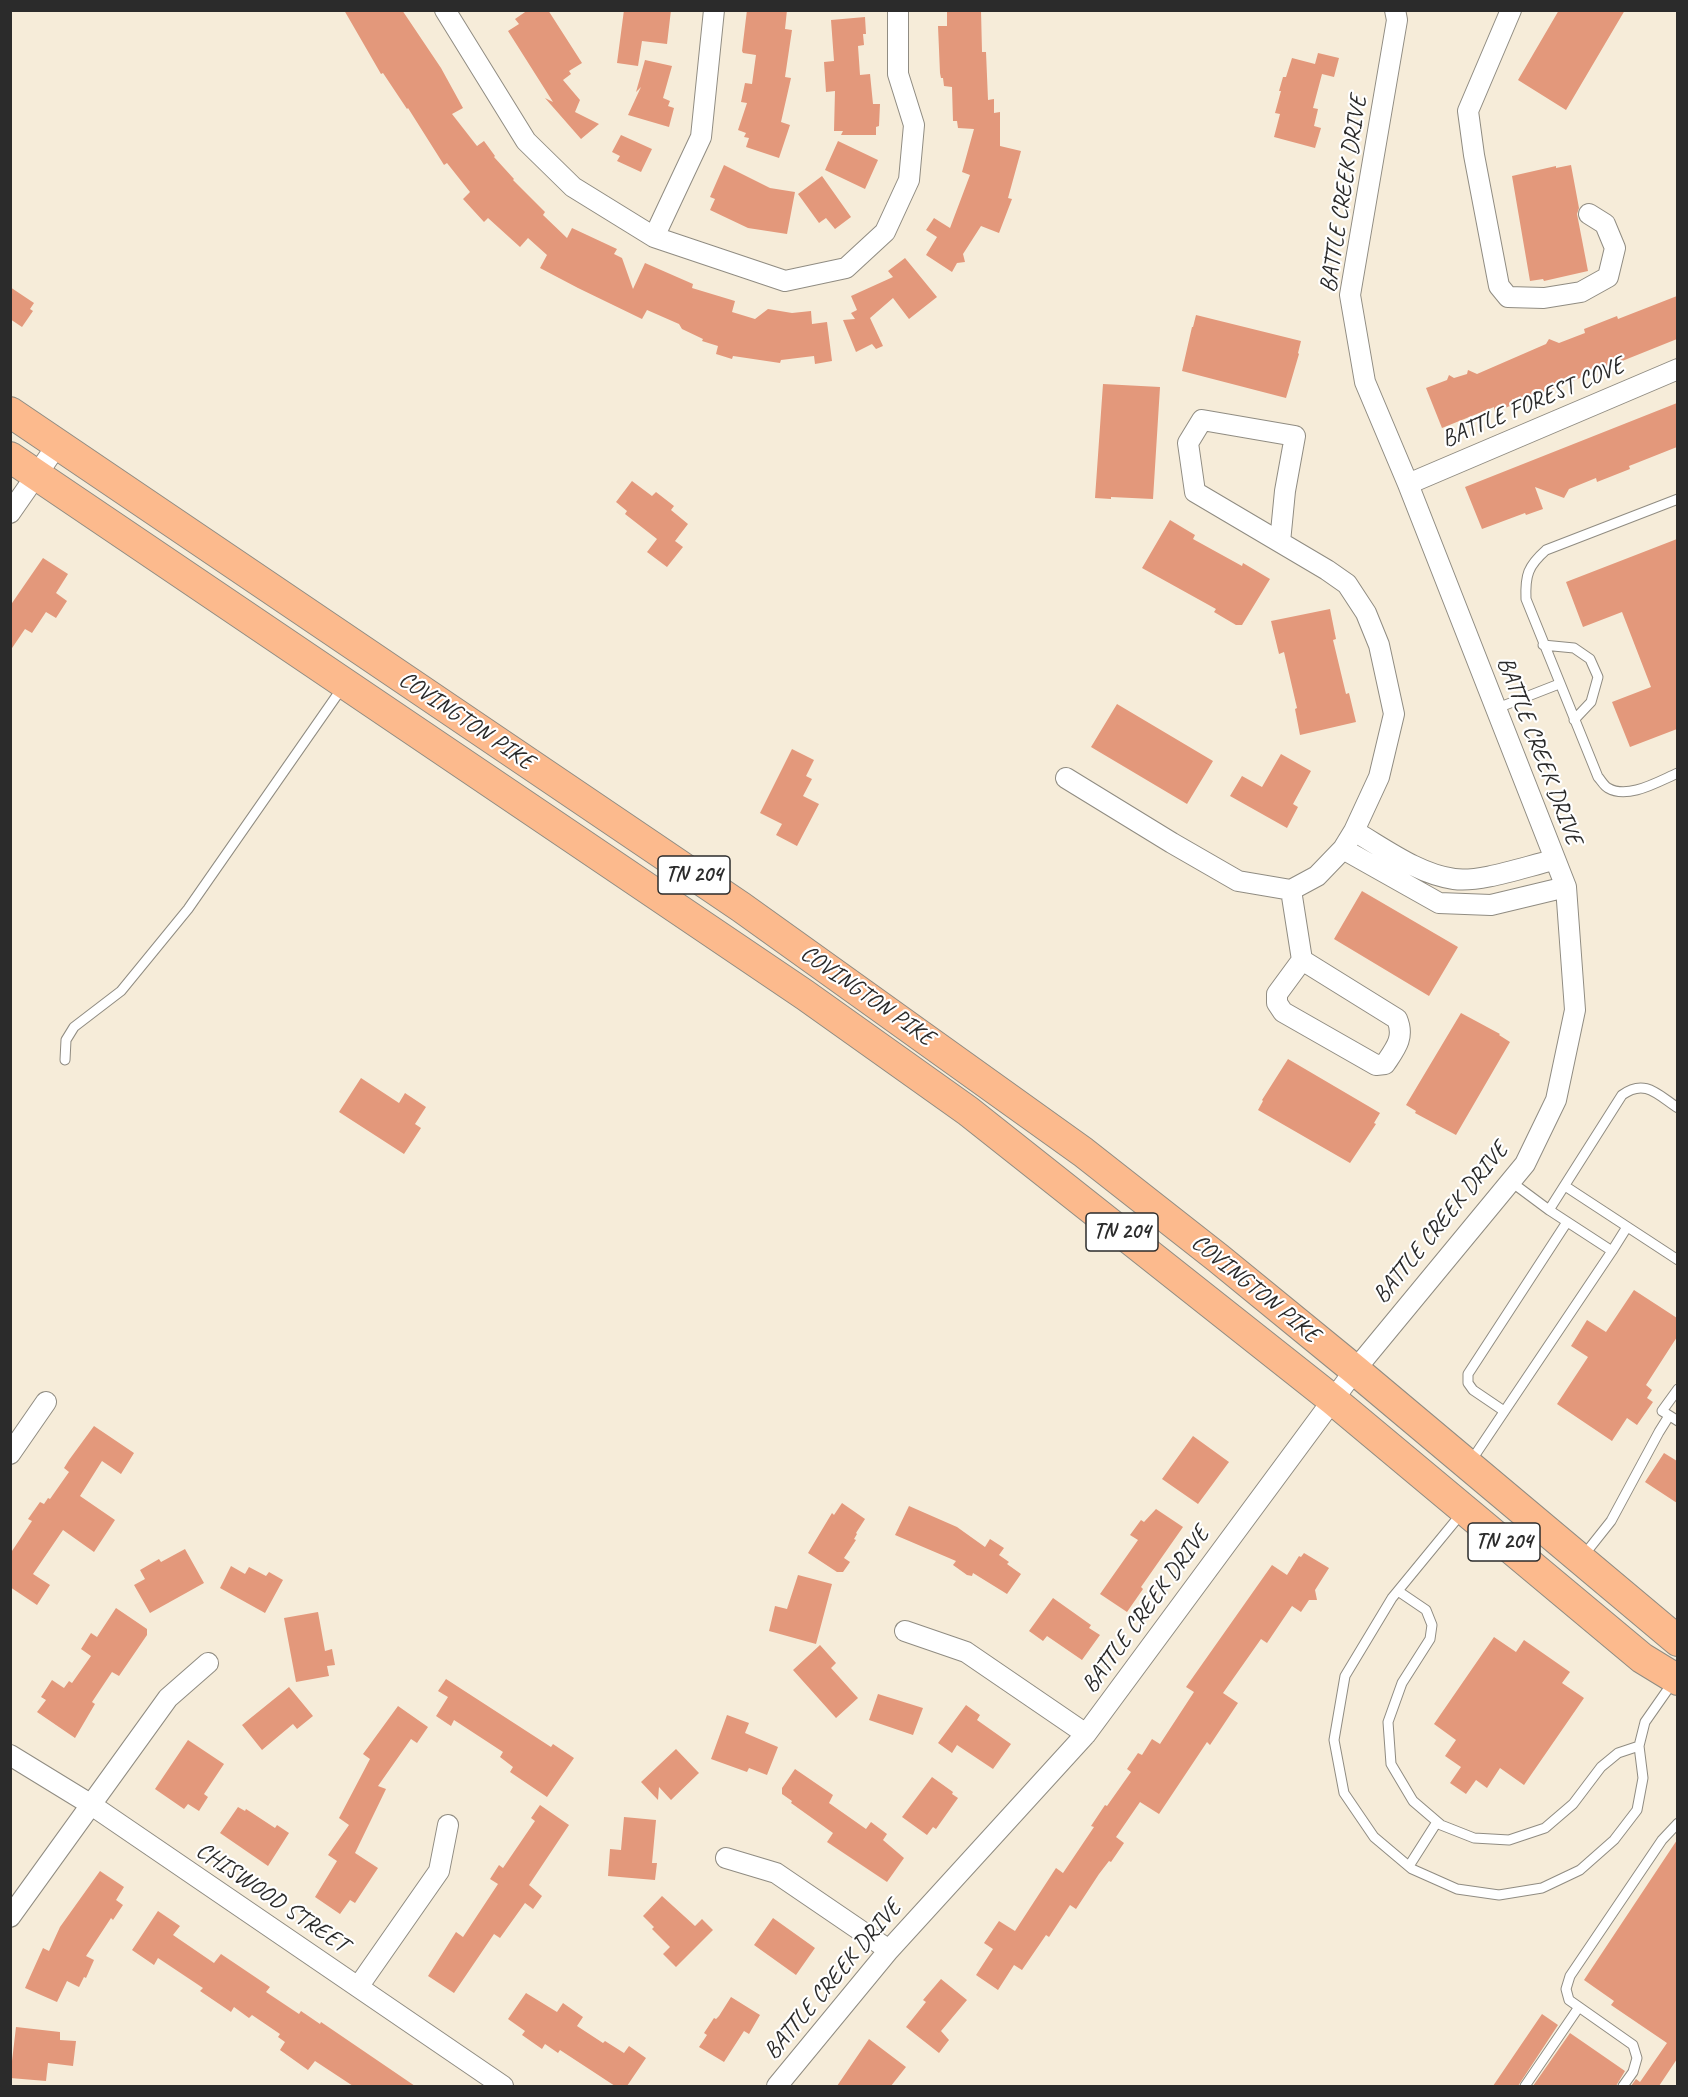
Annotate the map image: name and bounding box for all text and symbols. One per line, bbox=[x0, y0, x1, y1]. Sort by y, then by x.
street label: BATTLE CREEK DRIVE bbox=[1314, 94, 1374, 294]
street label: BATTLE FOREST COVE bbox=[1437, 352, 1629, 454]
street label: BATTLE CREEK DRIVE bbox=[1490, 653, 1588, 849]
street label: COVINGTON PIKE bbox=[393, 665, 539, 777]
road number: TN 204 bbox=[658, 856, 730, 894]
street label: COVINGTON PIKE bbox=[795, 939, 939, 1053]
street label: BATTLE CREEK DRIVE bbox=[1367, 1137, 1515, 1309]
road number: TN 204 bbox=[1086, 1213, 1158, 1251]
street label: COVINGTON PIKE bbox=[1185, 1229, 1325, 1349]
street label: BATTLE CREEK DRIVE bbox=[1076, 1521, 1216, 1699]
road number: TN 204 bbox=[1468, 1523, 1540, 1561]
street label: CHISWOOD STREET bbox=[190, 1836, 354, 1960]
street label: BATTLE CREEK DRIVE bbox=[758, 1895, 908, 2065]

